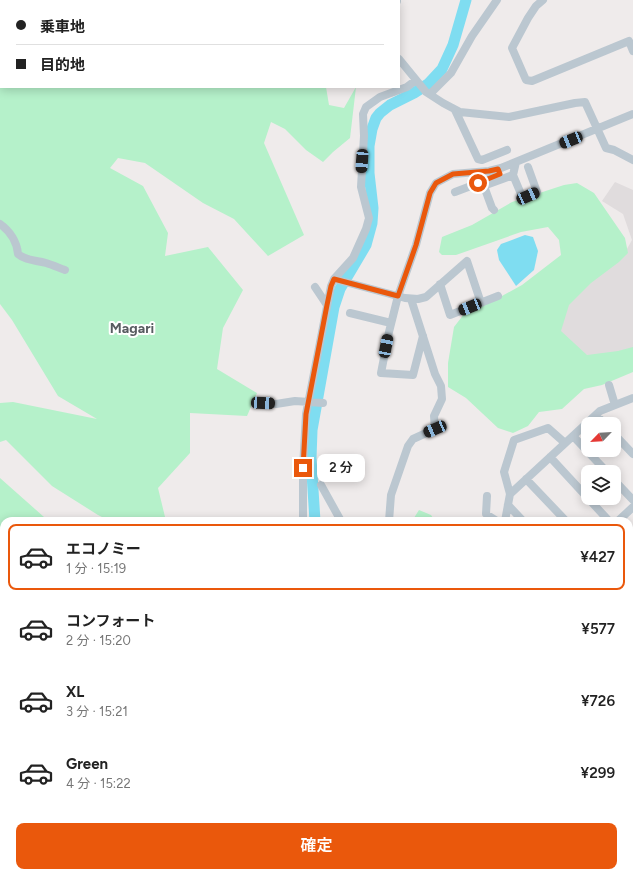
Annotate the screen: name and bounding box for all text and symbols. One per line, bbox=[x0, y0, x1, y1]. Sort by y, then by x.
text: 乗車地 bbox=[40, 18, 85, 36]
text: 目的地 bbox=[40, 56, 85, 74]
car bbox=[558, 130, 584, 150]
car bbox=[355, 149, 369, 173]
route start bbox=[469, 174, 487, 192]
car bbox=[515, 186, 541, 206]
car bbox=[457, 297, 483, 317]
district label: Magari bbox=[110, 320, 154, 337]
car bbox=[378, 333, 394, 359]
car bbox=[251, 396, 275, 410]
north arrow bbox=[581, 417, 621, 457]
map controls bbox=[581, 417, 621, 505]
car bbox=[422, 419, 448, 439]
callout: 2 分 bbox=[317, 454, 365, 482]
route end bbox=[294, 459, 312, 477]
text: 2 分 bbox=[329, 460, 353, 475]
button: layers bbox=[581, 465, 621, 505]
icon: car bbox=[18, 539, 54, 575]
text: エコノミー bbox=[66, 540, 141, 558]
text: ¥427 bbox=[580, 548, 615, 566]
text: 1 分 · 15:19 bbox=[66, 561, 126, 576]
icon: car bbox=[18, 611, 54, 647]
text: コンフォート bbox=[66, 612, 156, 630]
text: ¥577 bbox=[581, 620, 615, 638]
text: 2 分 · 15:20 bbox=[66, 633, 131, 648]
icon: car bbox=[18, 683, 54, 719]
text: XL bbox=[66, 683, 84, 701]
text: ¥726 bbox=[581, 692, 615, 710]
text: 3 分 · 15:21 bbox=[66, 704, 128, 719]
icon: car bbox=[18, 755, 54, 791]
text: Green bbox=[66, 755, 108, 773]
text: ¥299 bbox=[581, 764, 615, 782]
text: 4 分 · 15:22 bbox=[66, 776, 131, 791]
button: 確定 bbox=[16, 823, 617, 869]

